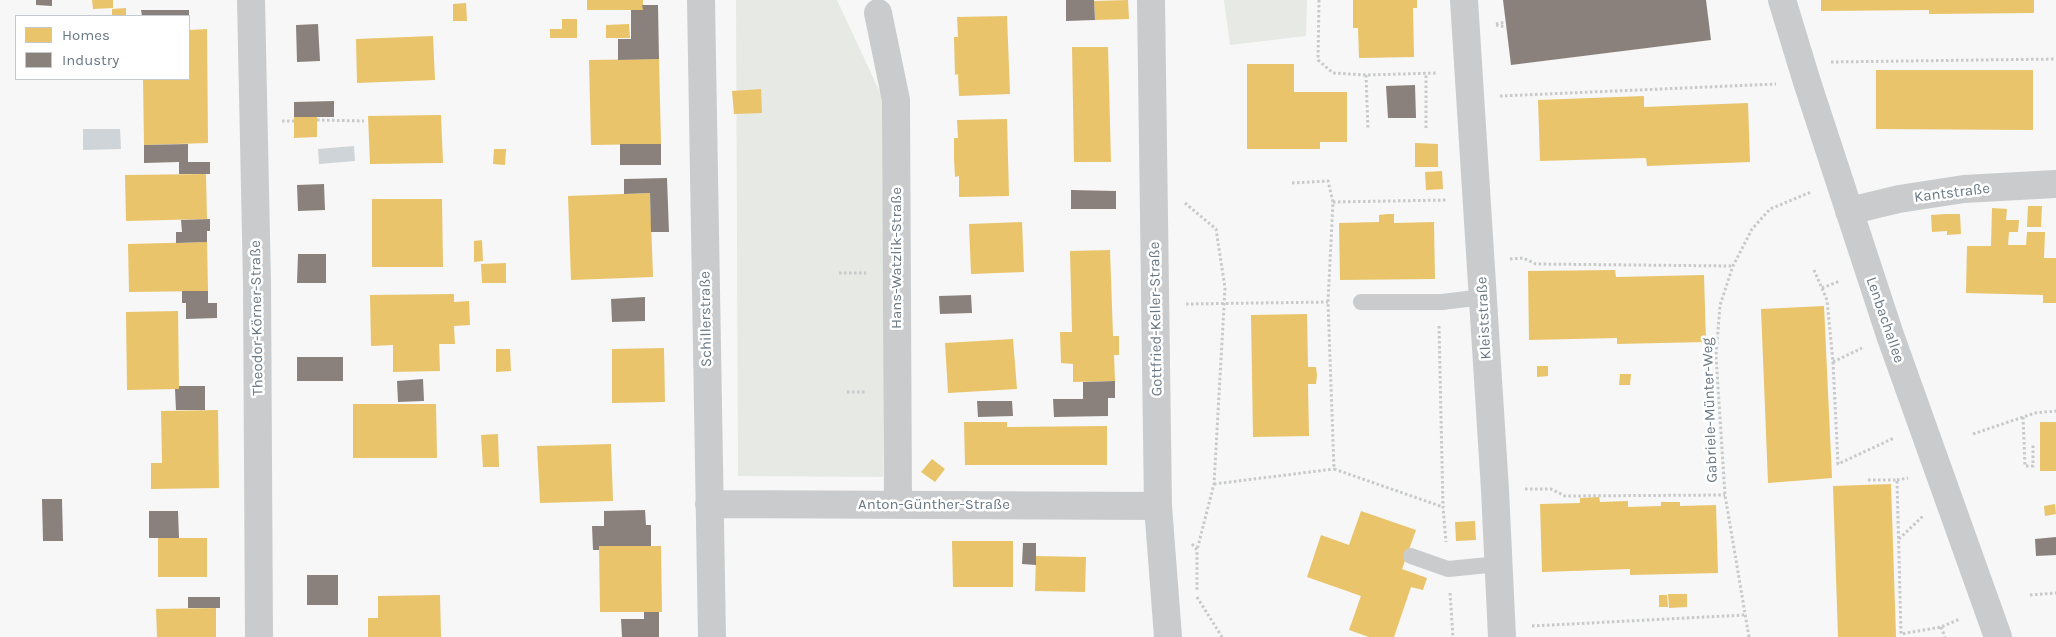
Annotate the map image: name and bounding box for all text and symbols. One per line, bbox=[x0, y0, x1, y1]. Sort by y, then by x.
legend bbox=[15, 15, 190, 80]
text: Homes bbox=[62, 26, 110, 44]
text: Industry bbox=[62, 51, 119, 69]
street label: Kantstraße bbox=[1913, 179, 1991, 207]
street label: Hans-Watzlik-Straße bbox=[888, 187, 906, 329]
street label: Theodor-Körner-Straße bbox=[247, 240, 267, 396]
street label: Gottfried-Keller-Straße bbox=[1146, 241, 1166, 397]
street label: Schillerstraße bbox=[696, 271, 716, 367]
street label: Lenbachallee bbox=[1862, 275, 1908, 365]
street label: Kleiststraße bbox=[1473, 276, 1495, 360]
street label: Gabriele-Münter-Weg bbox=[1698, 337, 1722, 483]
street label: Anton-Günther-Straße bbox=[858, 496, 1010, 514]

